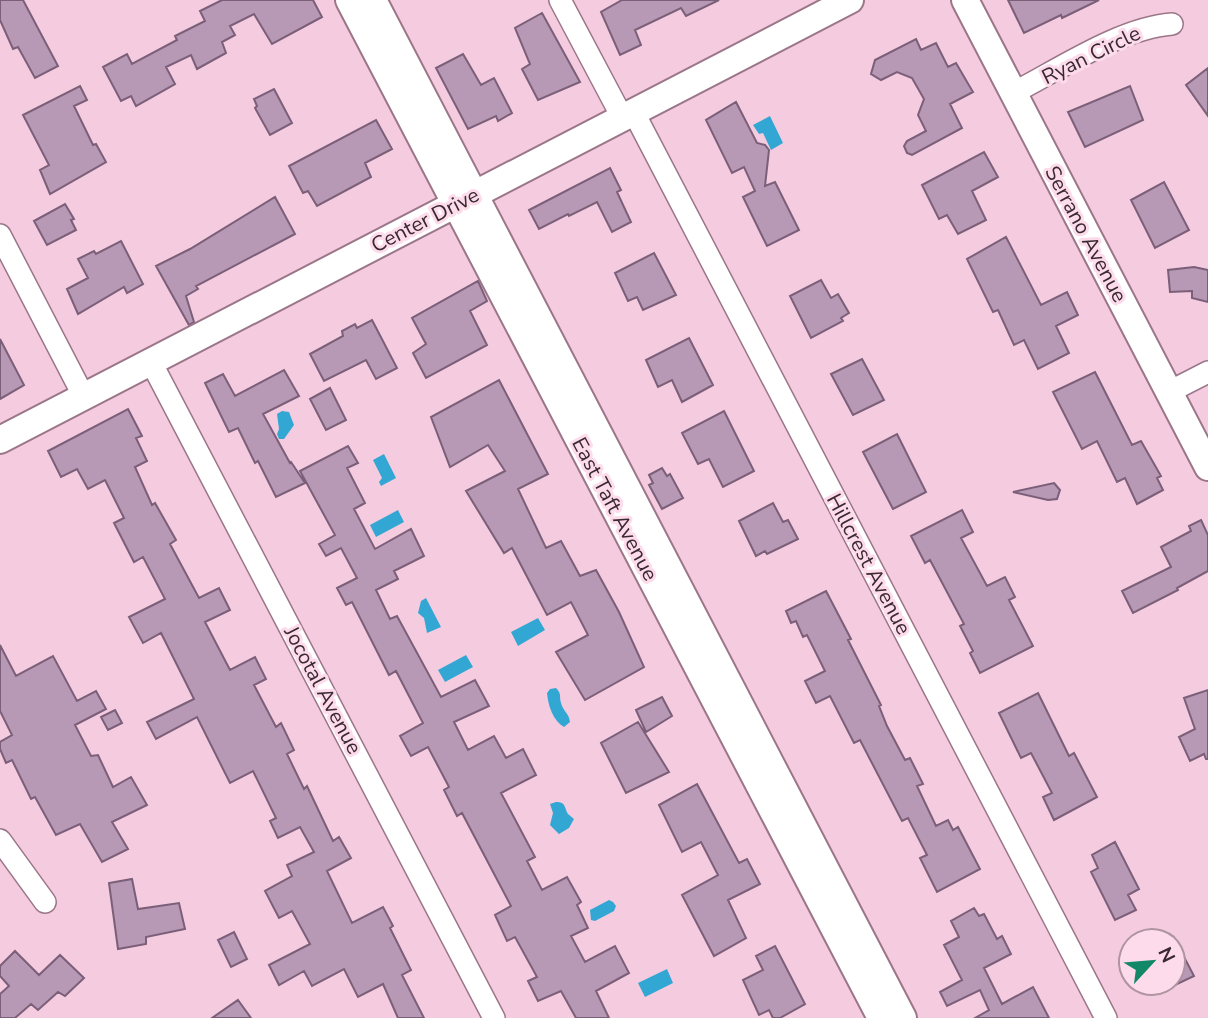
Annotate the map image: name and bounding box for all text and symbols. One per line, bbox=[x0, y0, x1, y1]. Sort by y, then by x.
street label: Ryan Circle bbox=[1037, 19, 1145, 91]
street label: Serrano Avenue bbox=[1038, 161, 1134, 307]
street label: Center Drive bbox=[366, 181, 484, 259]
street label: East Taft Avenue bbox=[565, 432, 665, 586]
street label: Hillcrest Avenue bbox=[820, 489, 918, 639]
street label: Jocotal Avenue bbox=[277, 620, 368, 759]
north arrow bbox=[1117, 927, 1187, 997]
text: N bbox=[1152, 943, 1181, 967]

